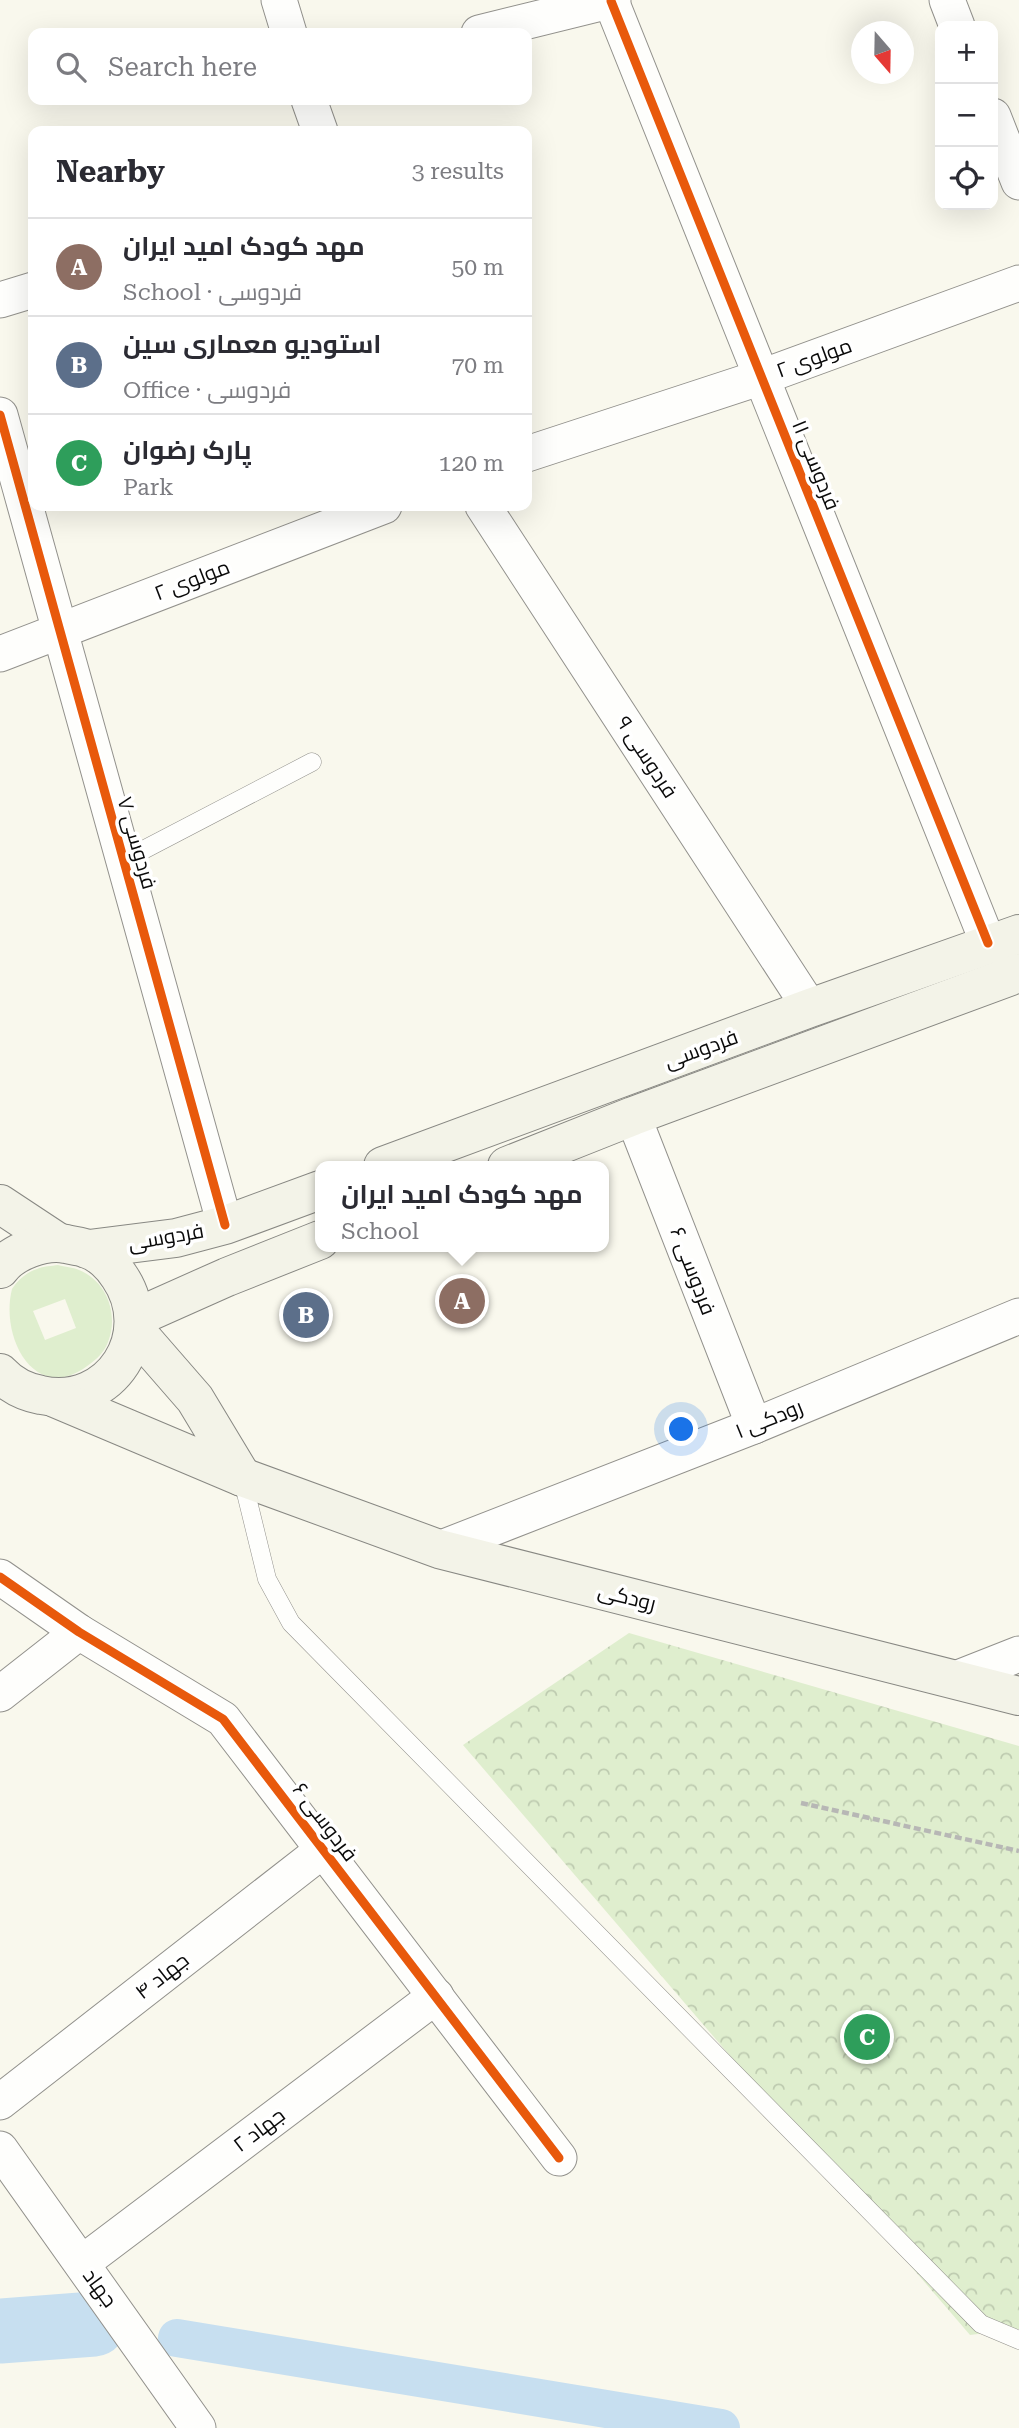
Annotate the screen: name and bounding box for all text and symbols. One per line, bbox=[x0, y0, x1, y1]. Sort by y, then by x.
north arrow bbox=[851, 21, 914, 84]
map controls bbox=[935, 21, 998, 210]
button: + bbox=[935, 21, 998, 84]
search box bbox=[28, 28, 532, 105]
icon: search bbox=[52, 48, 90, 86]
text: Search here bbox=[108, 52, 257, 82]
button: − bbox=[935, 84, 998, 147]
button: locate bbox=[935, 147, 998, 210]
text: Nearby bbox=[56, 154, 165, 189]
text: 3 results bbox=[412, 158, 504, 185]
text: مهد کودک امید ایران bbox=[123, 231, 365, 261]
text: A bbox=[71, 254, 87, 281]
text: 50 m bbox=[451, 254, 504, 281]
text: School · فردوسی bbox=[123, 279, 302, 306]
text: استودیو معماری سین bbox=[123, 329, 381, 359]
street label: مولوی ۲ bbox=[773, 333, 855, 384]
text: B bbox=[71, 352, 87, 379]
text: 70 m bbox=[451, 352, 504, 379]
text: Office · فردوسی bbox=[123, 377, 291, 404]
street label: فردوسی ۱۱ bbox=[786, 417, 845, 514]
text: پارک رضوان bbox=[123, 435, 252, 465]
text: C bbox=[71, 450, 87, 477]
text: 120 m bbox=[439, 450, 504, 477]
text: Park bbox=[123, 474, 174, 501]
street label: مولوی ۲ bbox=[151, 555, 233, 606]
street label: فردوسی ۹ bbox=[611, 712, 682, 803]
street label: فردوسی ۷ bbox=[111, 794, 162, 892]
street label: فردوسی bbox=[661, 1025, 741, 1074]
popup bbox=[315, 1161, 609, 1252]
text: مهد کودک امید ایران bbox=[341, 1179, 583, 1209]
text: School bbox=[341, 1218, 419, 1245]
street label: فردوسی bbox=[126, 1219, 206, 1256]
street label: فردوسی ۶ bbox=[664, 1224, 721, 1319]
pin: A bbox=[439, 1275, 485, 1327]
pin: B bbox=[283, 1289, 329, 1341]
street label: رودکی ۱ bbox=[732, 1395, 807, 1444]
your location bbox=[664, 1412, 698, 1446]
street label: رودکی bbox=[595, 1578, 658, 1617]
street label: فردوسی ۶ bbox=[287, 1778, 362, 1867]
street label: جهاد ۴ bbox=[131, 1948, 194, 2005]
pin: C bbox=[844, 2011, 890, 2063]
street label: جهاد ۲ bbox=[229, 2103, 290, 2158]
street label: جهاد bbox=[77, 2264, 122, 2313]

